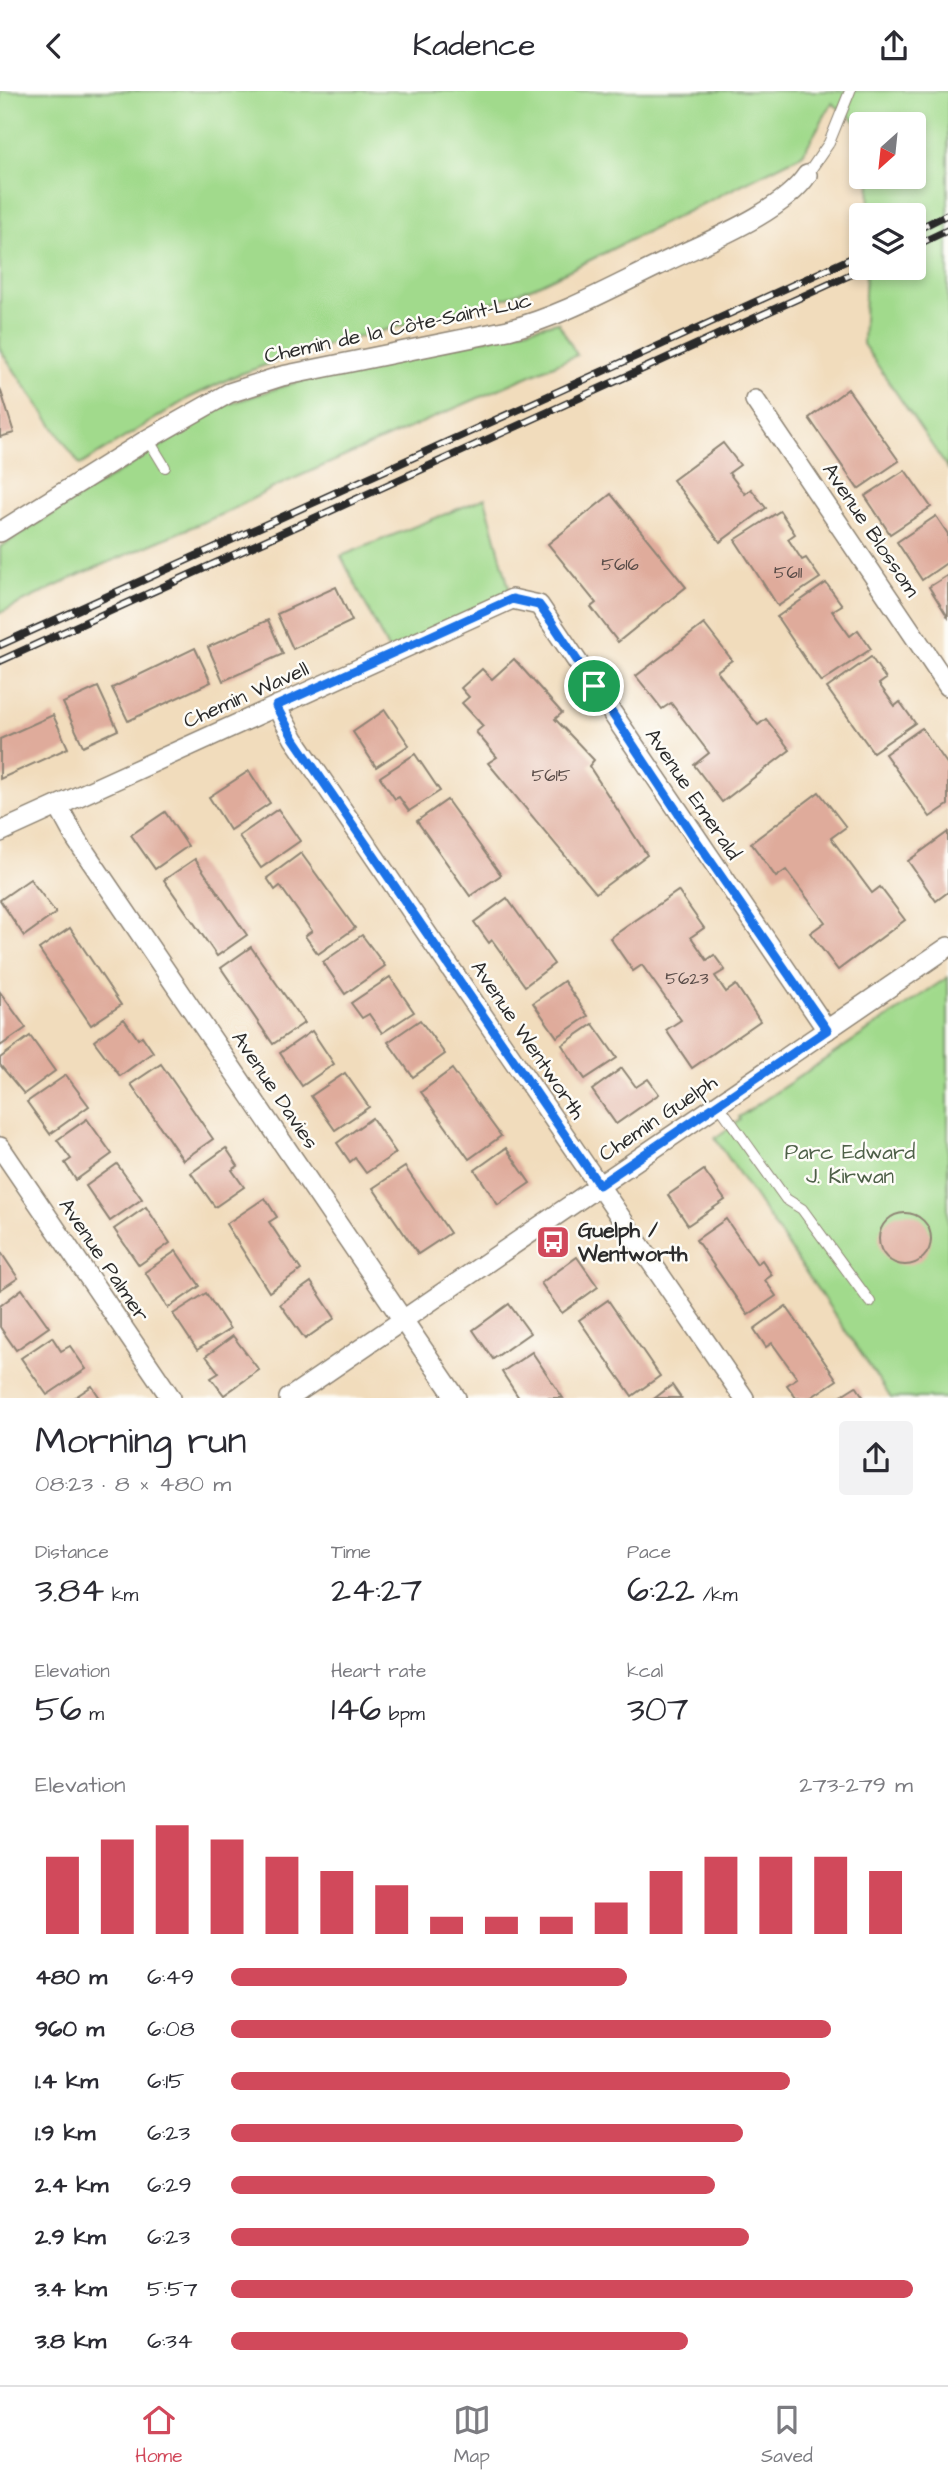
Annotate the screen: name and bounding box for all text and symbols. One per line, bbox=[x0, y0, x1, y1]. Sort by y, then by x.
text: Kadence bbox=[413, 23, 535, 68]
icon: back bbox=[35, 27, 73, 65]
icon: share bbox=[875, 27, 913, 65]
north arrow bbox=[849, 112, 926, 189]
map controls bbox=[849, 112, 926, 280]
button: layers bbox=[849, 203, 926, 280]
street label: Chemin de la Côte-Saint-Luc bbox=[262, 285, 534, 371]
street label: Avenue Blossom bbox=[815, 457, 927, 603]
house number: 5616 bbox=[601, 552, 639, 577]
house number: 5611 bbox=[774, 560, 802, 585]
street label: Chemin Wavell bbox=[179, 654, 313, 736]
pin bbox=[564, 656, 624, 716]
icon: arrive bbox=[575, 667, 613, 705]
street label: Avenue Emerald bbox=[638, 722, 748, 866]
house number: 5615 bbox=[531, 763, 571, 788]
street label: Avenue Wentworth bbox=[464, 955, 592, 1126]
house number: 5623 bbox=[665, 966, 709, 991]
street label: Avenue Davies bbox=[225, 1025, 325, 1155]
street label: Chemin Guelph bbox=[593, 1067, 724, 1169]
park label: Parc Edward J. Kirwan bbox=[785, 1138, 916, 1191]
street label: Avenue Palmer bbox=[52, 1192, 156, 1328]
place label: Guelph / Wentworth bbox=[577, 1216, 688, 1269]
bus stop icon: Guelph / Wentworth bbox=[534, 1223, 572, 1261]
text: Morning run bbox=[35, 1416, 247, 1468]
button: share bbox=[839, 1421, 913, 1495]
text: 08:23 · 8 × 480 m bbox=[35, 1468, 231, 1500]
text: Distance bbox=[35, 1539, 109, 1566]
text: Time bbox=[331, 1539, 371, 1566]
text: Pace bbox=[627, 1539, 671, 1566]
text: 3.84 bbox=[35, 1566, 104, 1615]
text: 24:27 bbox=[331, 1566, 422, 1615]
text: 6:22 bbox=[627, 1566, 695, 1615]
text: km bbox=[104, 1582, 138, 1609]
text: /km bbox=[695, 1582, 738, 1609]
text: Elevation bbox=[35, 1658, 110, 1685]
text: Heart rate bbox=[331, 1658, 426, 1685]
text: kcal bbox=[627, 1658, 663, 1685]
text: 56 bbox=[35, 1685, 82, 1734]
text: 146 bbox=[331, 1685, 381, 1734]
text: 307 bbox=[627, 1685, 688, 1734]
text: m bbox=[82, 1701, 104, 1728]
text: bpm bbox=[381, 1701, 425, 1728]
text: Elevation bbox=[35, 1769, 126, 1801]
text: 273–279 m bbox=[799, 1769, 913, 1801]
text: 480 m bbox=[35, 1961, 107, 1993]
text: 6:49 bbox=[147, 1961, 194, 1993]
text: 960 m bbox=[35, 2013, 104, 2045]
text: 6:08 bbox=[147, 2013, 195, 2045]
text: 1.4 km bbox=[35, 2065, 98, 2097]
text: 6:15 bbox=[147, 2065, 185, 2097]
text: 1.9 km bbox=[35, 2117, 96, 2149]
text: 6:23 bbox=[147, 2117, 190, 2149]
text: 2.4 km bbox=[35, 2169, 108, 2201]
text: 6:29 bbox=[147, 2169, 192, 2201]
text: 2.9 km bbox=[35, 2221, 106, 2253]
text: 6:23 bbox=[147, 2221, 190, 2253]
text: 3.4 km bbox=[35, 2273, 107, 2305]
text: 5:57 bbox=[147, 2273, 198, 2305]
text: 3.8 km bbox=[35, 2325, 106, 2357]
text: 6:34 bbox=[147, 2325, 193, 2357]
tab: Home bbox=[135, 2401, 182, 2470]
tab: Map bbox=[453, 2401, 491, 2470]
tab: Saved bbox=[761, 2401, 813, 2470]

